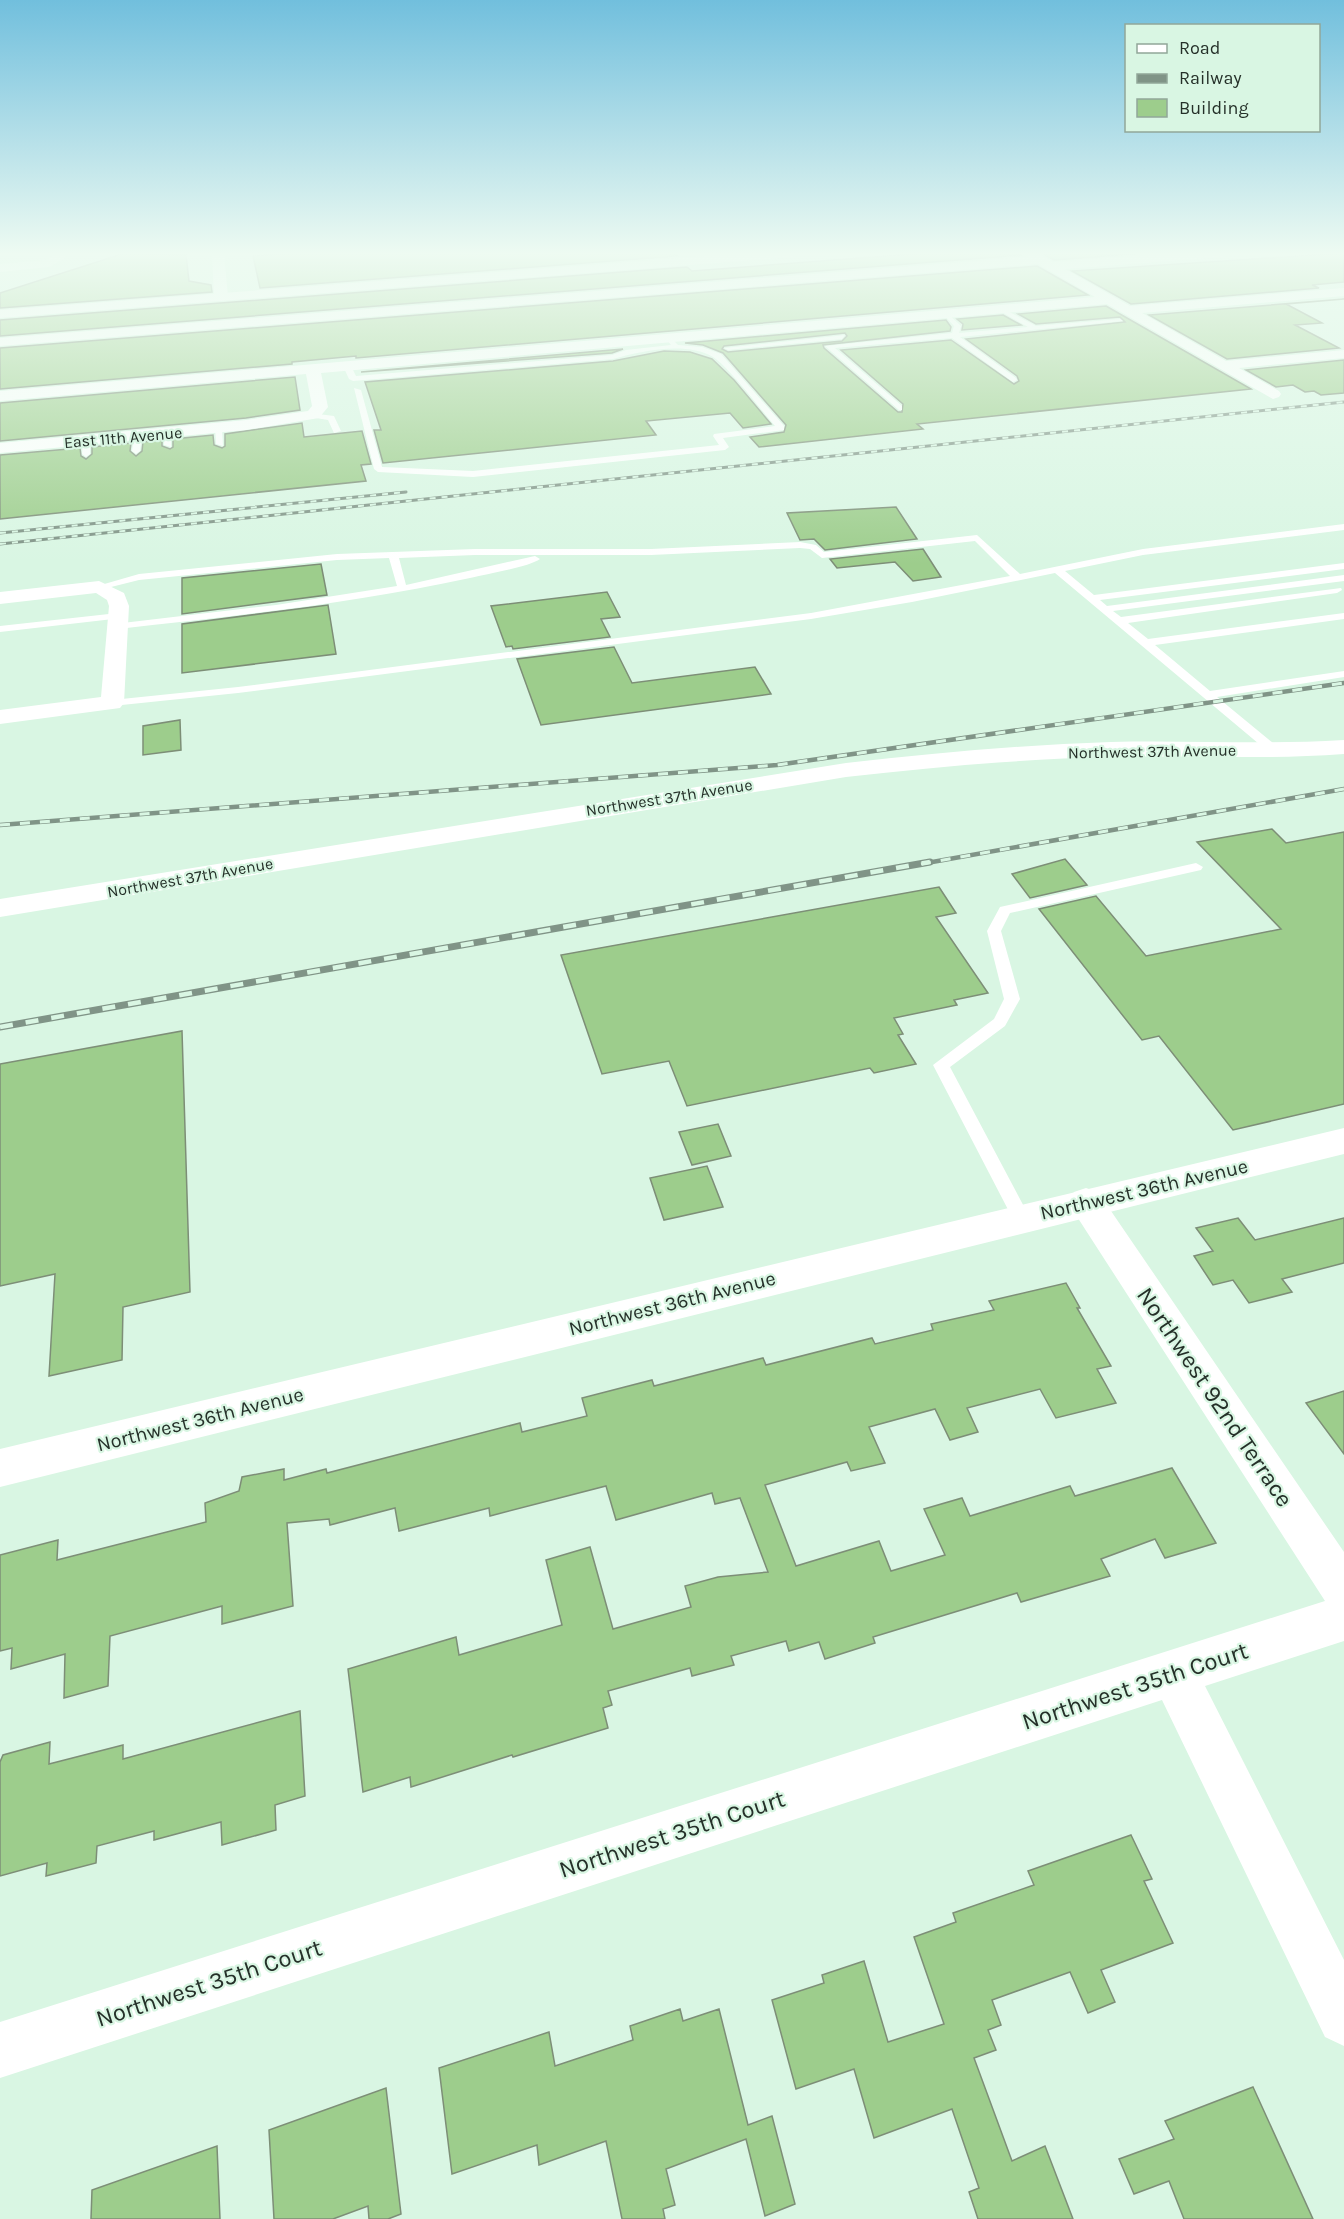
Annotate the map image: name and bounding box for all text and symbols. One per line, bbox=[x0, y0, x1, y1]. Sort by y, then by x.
legend bbox=[1125, 24, 1320, 132]
text: Road bbox=[1179, 37, 1220, 59]
text: Railway bbox=[1179, 67, 1242, 89]
text: Building bbox=[1179, 97, 1249, 119]
street label: East 11th Avenue bbox=[63, 423, 183, 452]
street label: Northwest 37th Avenue bbox=[1068, 741, 1236, 762]
street label: Northwest 37th Avenue bbox=[584, 775, 754, 820]
street label: Northwest 37th Avenue bbox=[106, 854, 275, 901]
street label: Northwest 36th Avenue bbox=[1038, 1154, 1250, 1225]
street label: Northwest 36th Avenue bbox=[566, 1267, 778, 1340]
street label: Northwest 92nd Terrace bbox=[1131, 1282, 1299, 1512]
street label: Northwest 36th Avenue bbox=[94, 1383, 306, 1456]
street label: Northwest 35th Court bbox=[1019, 1636, 1251, 1736]
street label: Northwest 35th Court bbox=[556, 1784, 788, 1884]
street label: Northwest 35th Court bbox=[93, 1933, 325, 2033]

